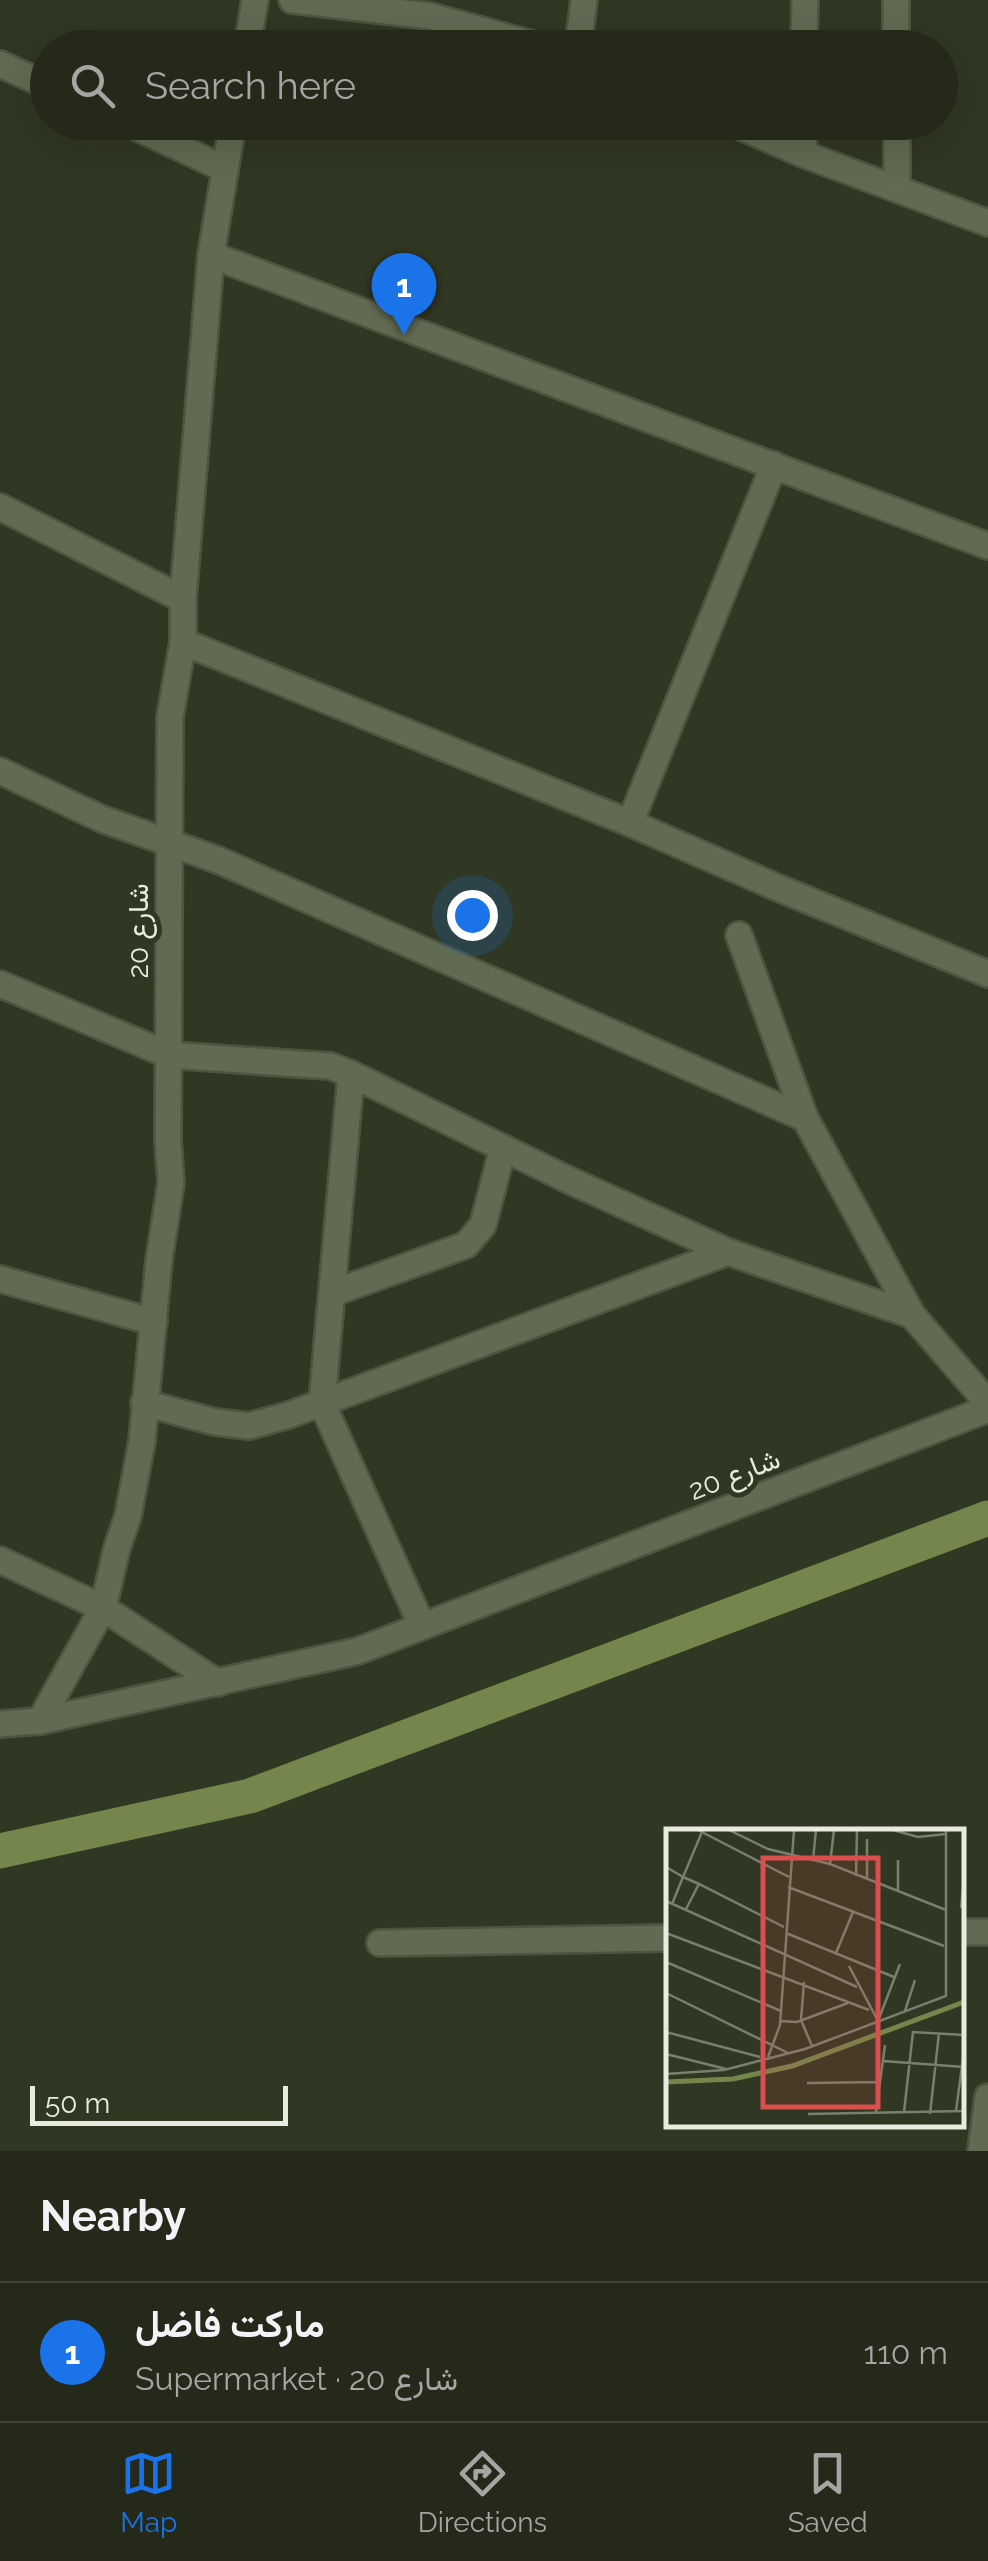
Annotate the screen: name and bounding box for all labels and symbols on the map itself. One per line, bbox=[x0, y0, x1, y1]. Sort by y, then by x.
pin: 1 bbox=[372, 252, 436, 335]
street label: شارع 20 bbox=[122, 883, 157, 979]
your location bbox=[447, 890, 498, 941]
street label: شارع 20 bbox=[684, 1442, 785, 1509]
inset map bbox=[666, 1829, 963, 2126]
scale bar bbox=[30, 2081, 288, 2126]

